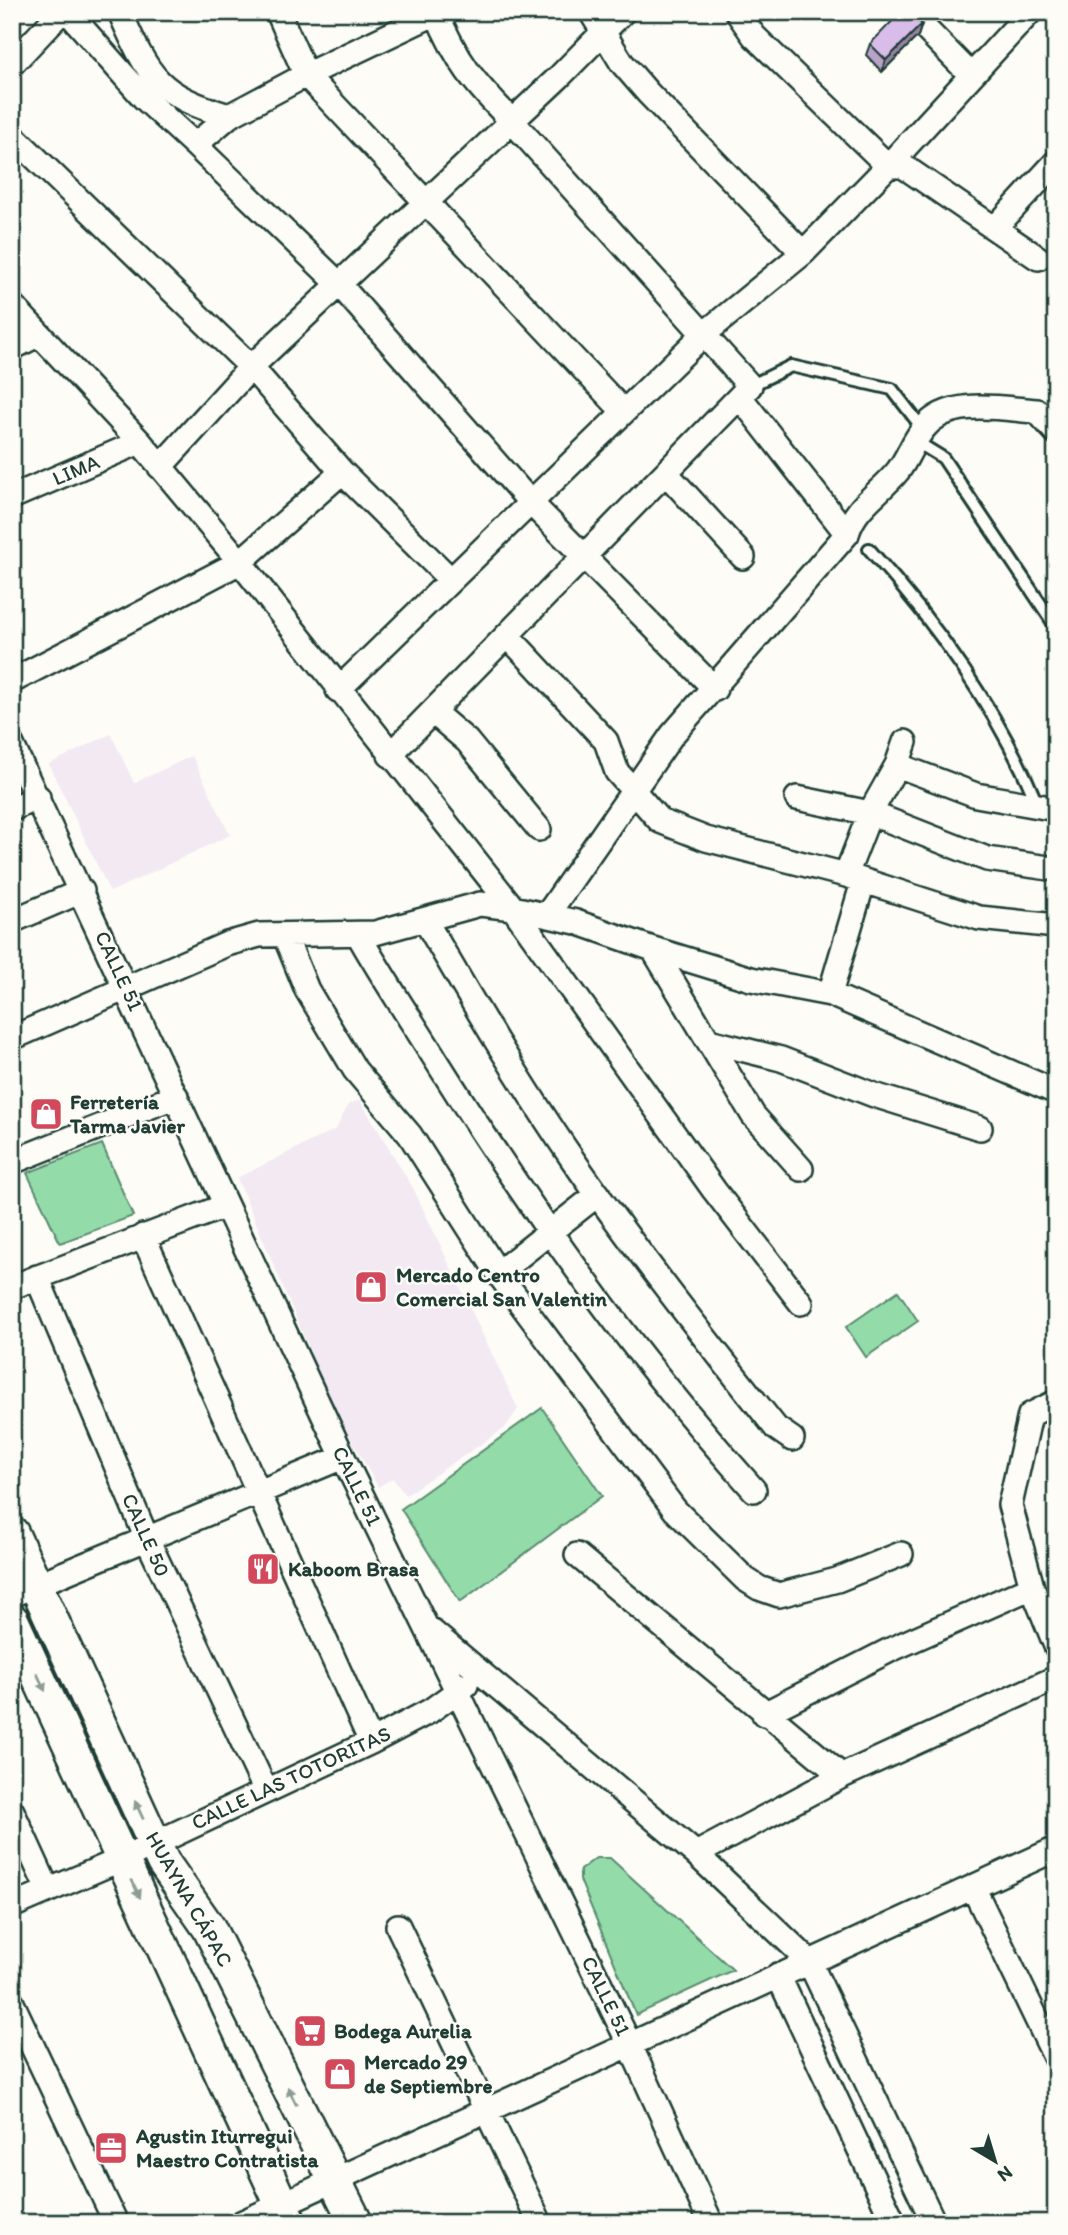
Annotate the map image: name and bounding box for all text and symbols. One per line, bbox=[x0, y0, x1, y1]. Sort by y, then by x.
street label: LIMA bbox=[48, 448, 104, 491]
street label: CALLE 51 bbox=[90, 927, 149, 1015]
place label: Ferretería Tarma Javier bbox=[69, 1089, 186, 1138]
shop icon: Ferretería Tarma Javier bbox=[27, 1095, 65, 1133]
place label: Mercado Centro Comercial San Valentin bbox=[396, 1262, 607, 1311]
shop icon: Mercado Centro Comercial San Valentin bbox=[352, 1268, 390, 1306]
street label: CALLE 51 bbox=[327, 1442, 388, 1530]
street label: CALLE 50 bbox=[117, 1489, 176, 1580]
restaurant icon: Kaboom Brasa bbox=[244, 1550, 282, 1588]
place label: Kaboom Brasa bbox=[288, 1556, 419, 1581]
one-way arrow bbox=[35, 1672, 47, 1692]
street label: CALLE LAS TOTORITAS bbox=[187, 1720, 394, 1835]
one-way arrow bbox=[134, 1799, 145, 1820]
street label: HUAYNA CÁPAC bbox=[141, 1827, 238, 1971]
one-way arrow bbox=[130, 1879, 141, 1899]
street label: CALLE 51 bbox=[576, 1952, 637, 2040]
supermarket icon: Bodega Aurelia bbox=[291, 2012, 329, 2050]
place label: Bodega Aurelia bbox=[334, 2018, 473, 2044]
place label: Mercado 29 de Septiembre bbox=[364, 2049, 493, 2099]
shop icon: Mercado 29 de Septiembre bbox=[321, 2055, 359, 2093]
one-way arrow bbox=[287, 2086, 298, 2106]
place label: Agustin Iturregui Maestro Contratista bbox=[135, 2123, 319, 2172]
north arrow bbox=[960, 2126, 1030, 2196]
office icon: Agustin Iturregui Maestro Contratista bbox=[92, 2129, 130, 2167]
text: N bbox=[993, 2161, 1017, 2187]

